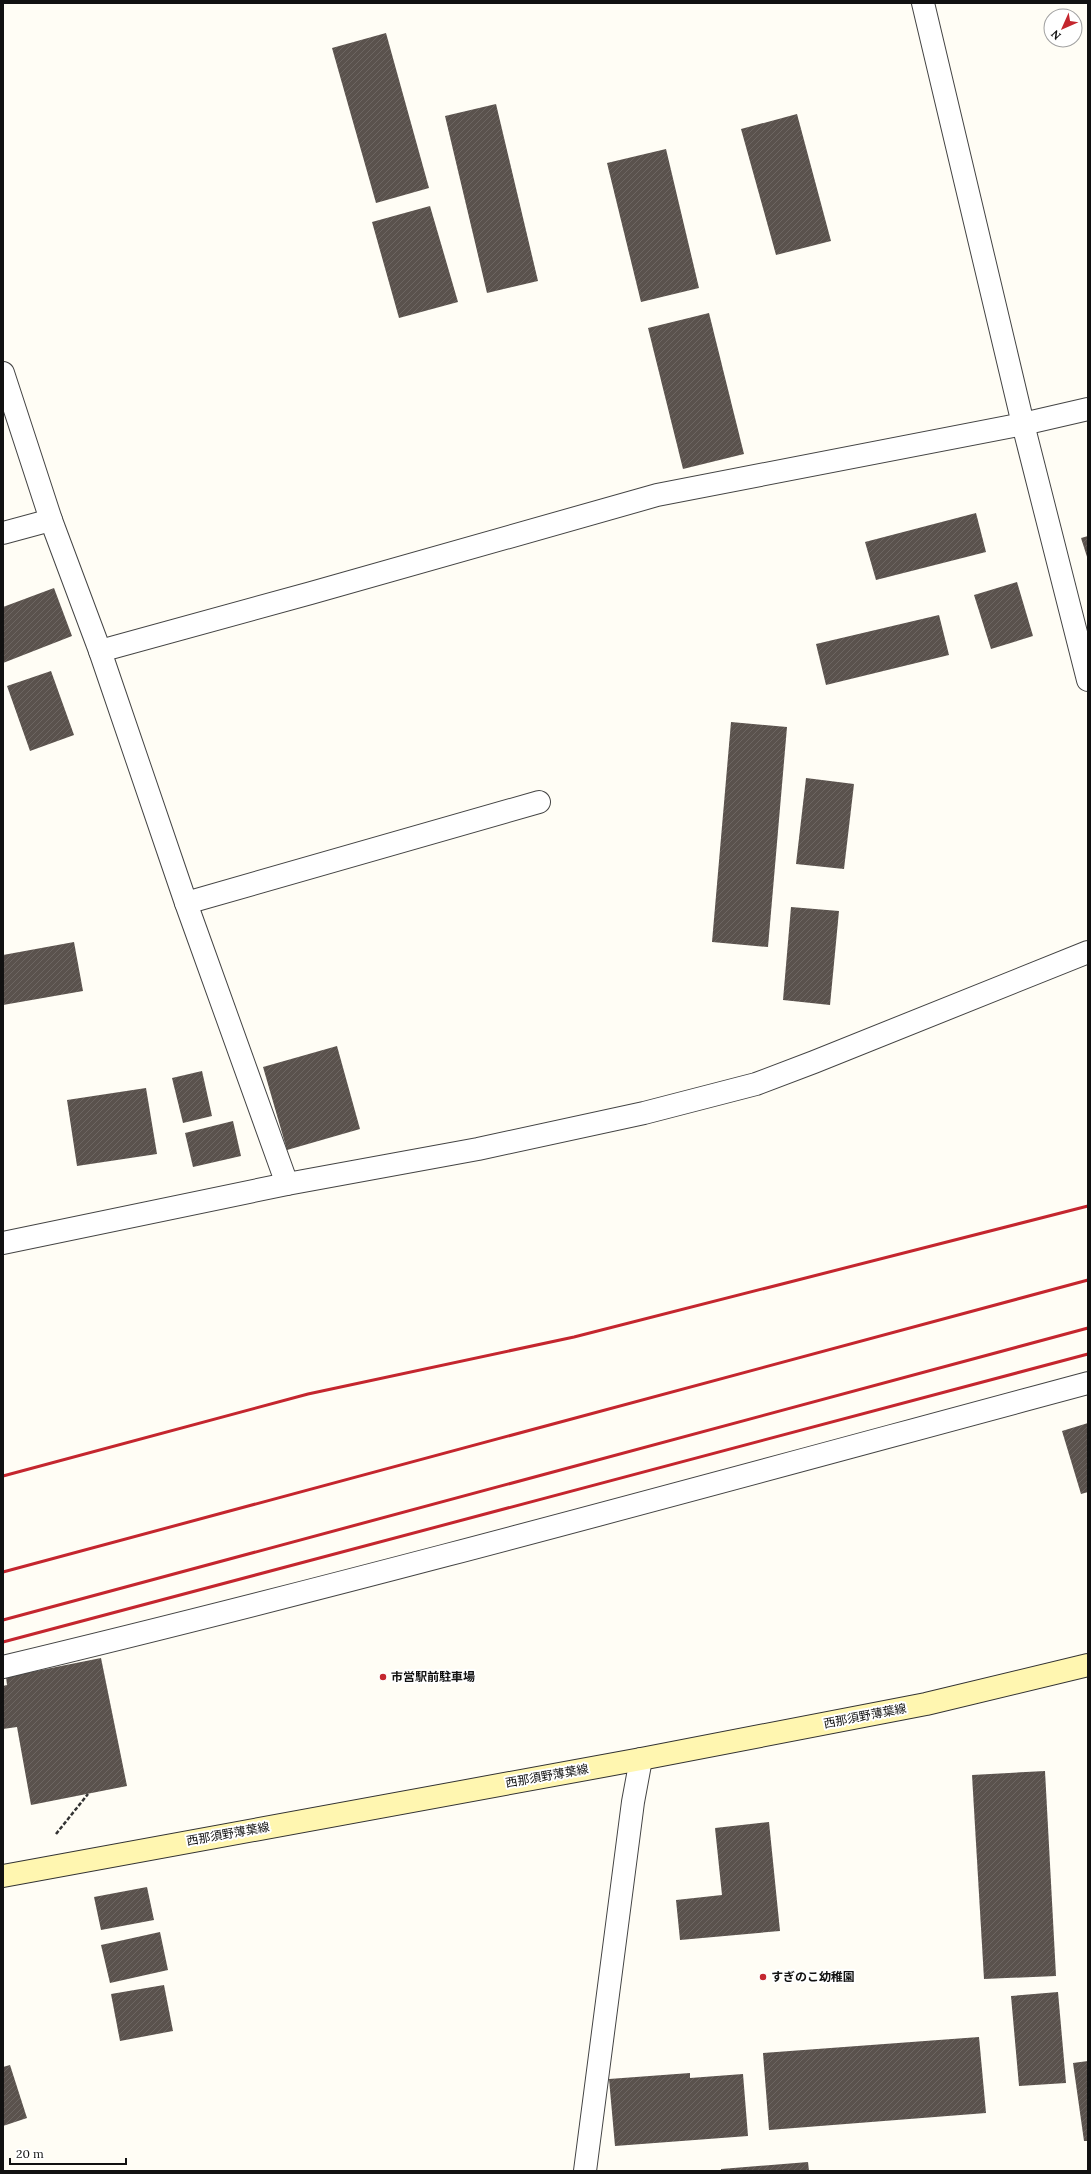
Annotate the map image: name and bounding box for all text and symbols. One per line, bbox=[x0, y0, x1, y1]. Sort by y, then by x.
north arrow bbox=[1043, 8, 1083, 48]
text: N bbox=[1048, 27, 1064, 43]
place label: 市営駅前駐車場 bbox=[391, 1669, 475, 1684]
marker: 市営駅前駐車場 bbox=[378, 1672, 388, 1682]
street label: 西那須野薄葉線 bbox=[822, 1700, 908, 1731]
street label: 西那須野薄葉線 bbox=[504, 1761, 590, 1790]
street label: 西那須野薄葉線 bbox=[185, 1819, 271, 1848]
place label: すぎのこ幼稚園 bbox=[771, 1969, 855, 1984]
marker: すぎのこ幼稚園 bbox=[758, 1972, 768, 1982]
scale bar bbox=[10, 2140, 126, 2166]
text: 20 m bbox=[16, 2146, 44, 2161]

